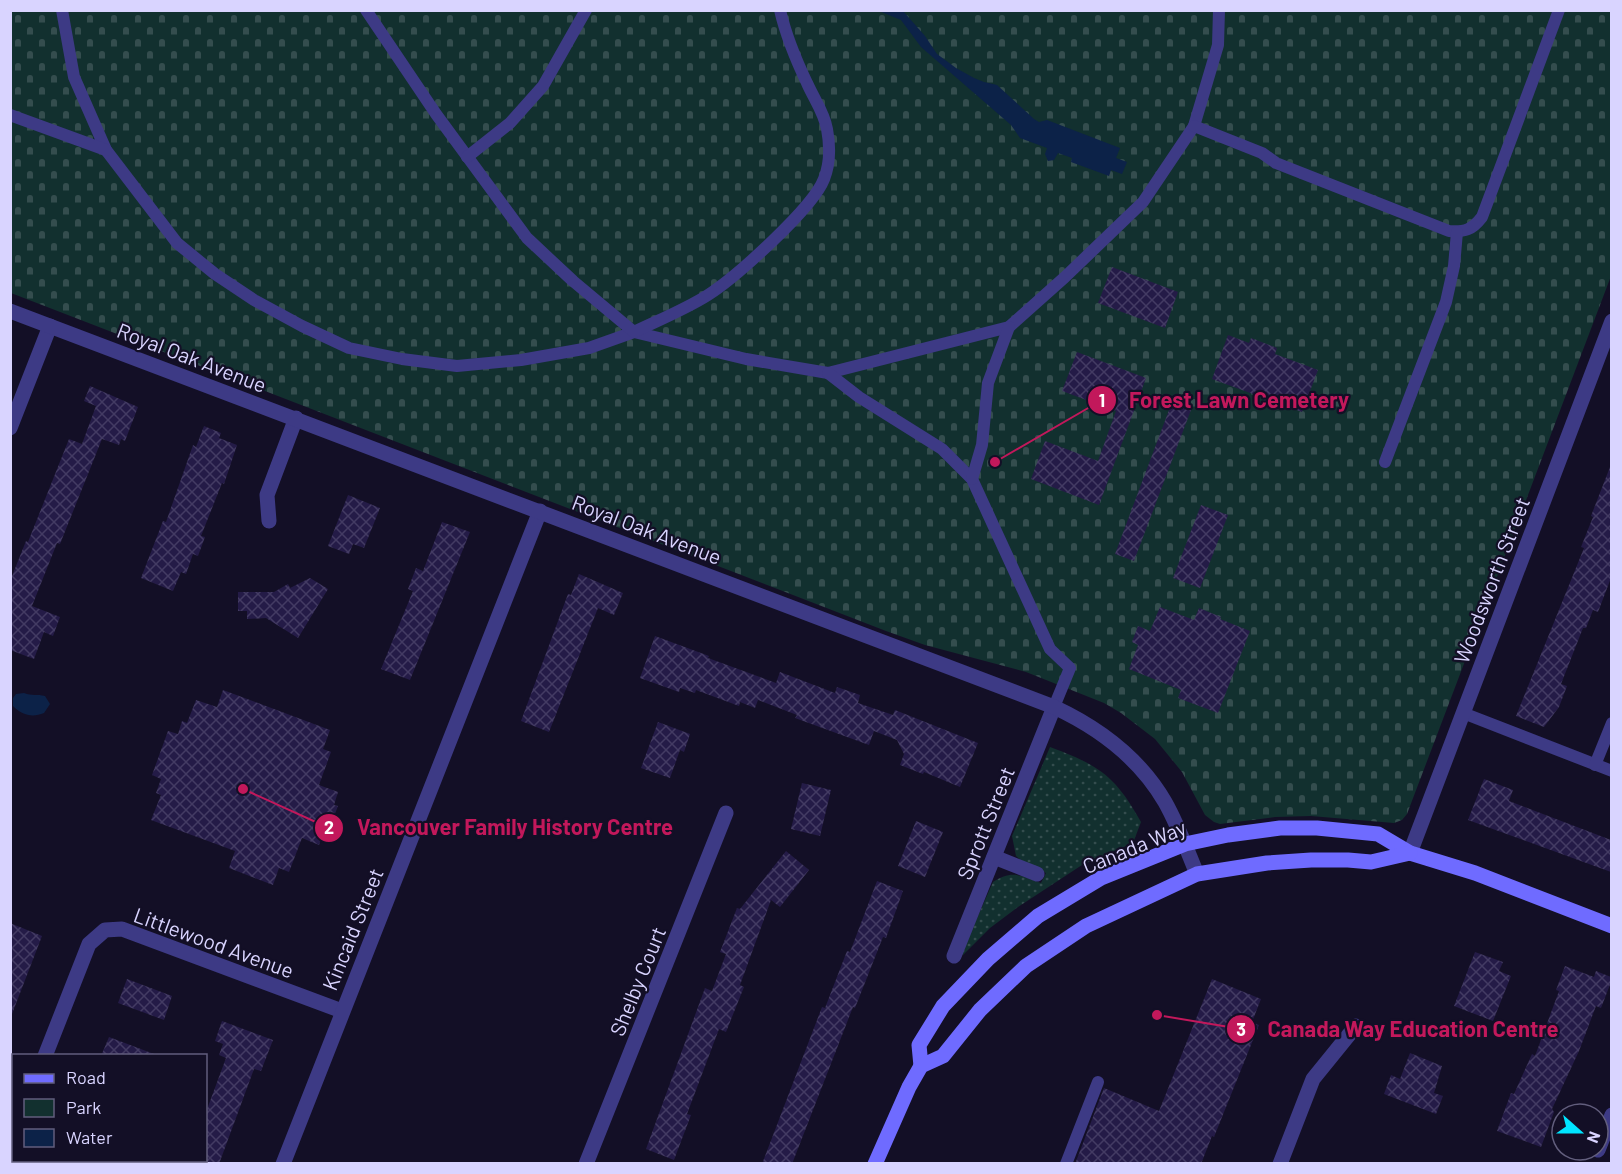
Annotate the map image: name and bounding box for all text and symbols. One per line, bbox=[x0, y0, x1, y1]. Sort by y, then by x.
street label: Royal Oak Avenue bbox=[114, 317, 270, 397]
callout: Forest Lawn Cemetery bbox=[1087, 380, 1361, 420]
text: Forest Lawn Cemetery bbox=[1129, 386, 1349, 412]
text: 1 bbox=[1099, 389, 1105, 411]
street label: Royal Oak Avenue bbox=[569, 489, 725, 569]
street label: Woodsworth Street bbox=[1448, 493, 1534, 667]
street label: Sprott Street bbox=[951, 763, 1019, 883]
callout: Vancouver Family History Centre bbox=[314, 808, 685, 848]
text: Vancouver Family History Centre bbox=[357, 813, 673, 839]
street label: Canada Way bbox=[1079, 814, 1190, 878]
text: 2 bbox=[324, 816, 334, 838]
street label: Kincaid Street bbox=[316, 864, 388, 994]
street label: Littlewood Avenue bbox=[131, 901, 297, 983]
street label: Shelby Court bbox=[604, 923, 670, 1039]
callout: Canada Way Education Centre bbox=[1226, 1009, 1570, 1049]
text: Canada Way Education Centre bbox=[1268, 1015, 1558, 1041]
text: 3 bbox=[1236, 1018, 1246, 1040]
legend bbox=[12, 1054, 207, 1162]
text: Road bbox=[66, 1066, 106, 1088]
text: Park bbox=[66, 1096, 101, 1118]
north arrow bbox=[1550, 1102, 1610, 1162]
text: Water bbox=[66, 1126, 113, 1148]
text: N bbox=[1584, 1129, 1605, 1146]

